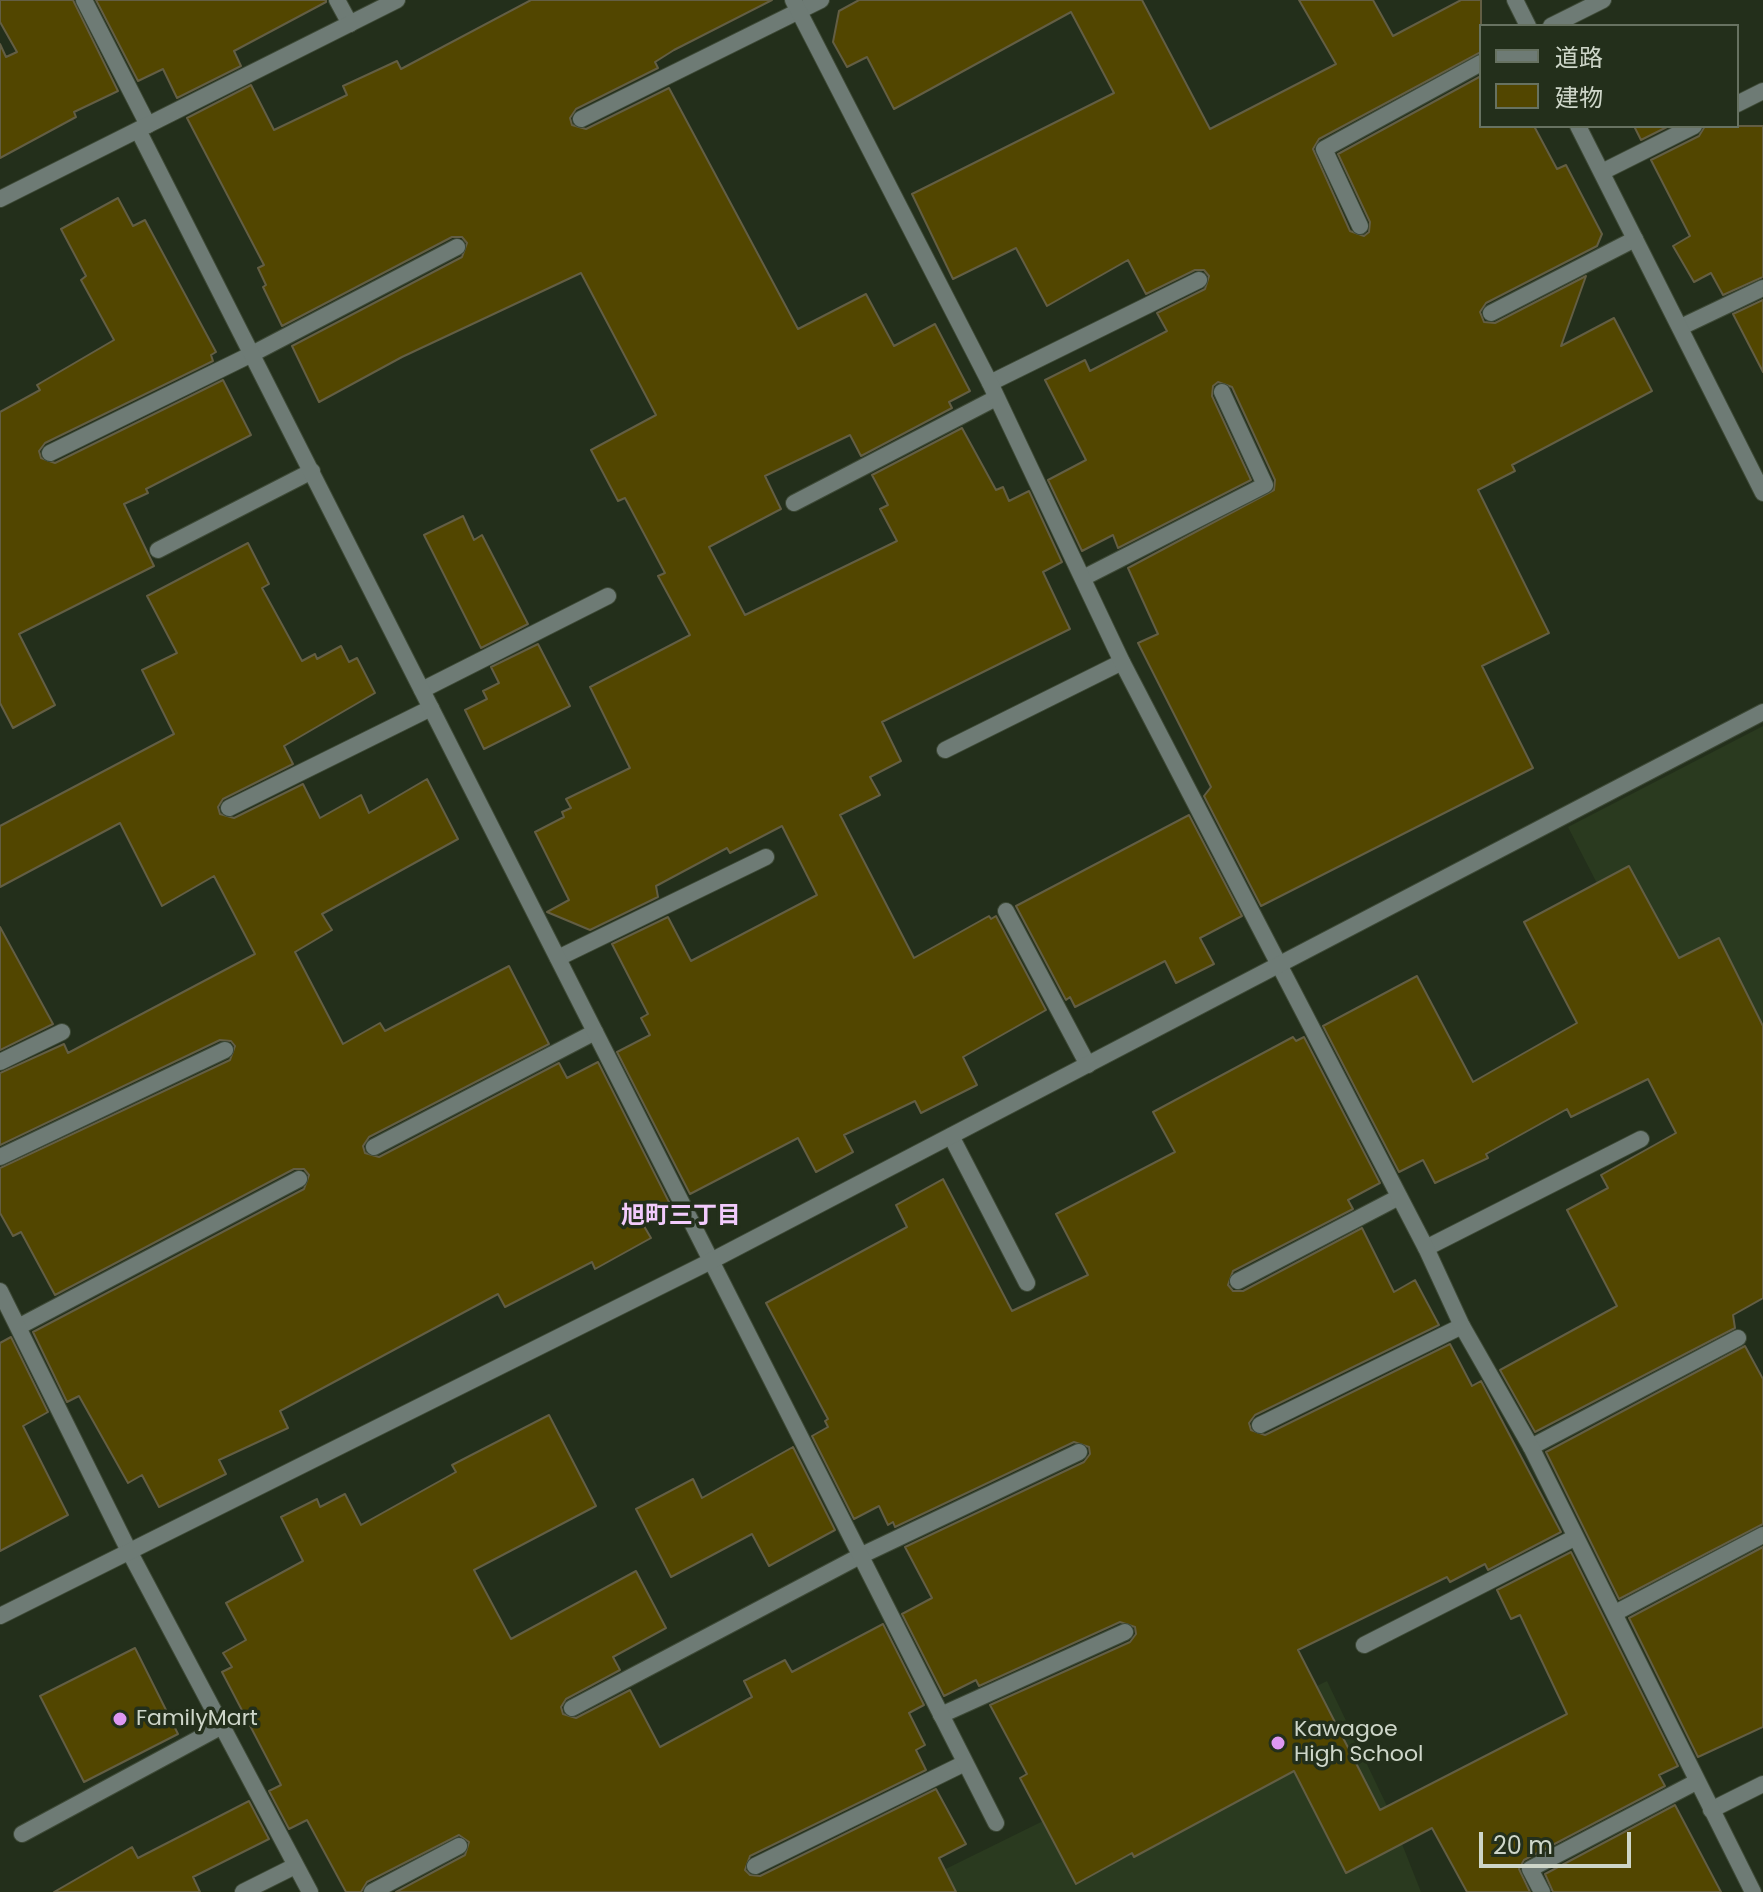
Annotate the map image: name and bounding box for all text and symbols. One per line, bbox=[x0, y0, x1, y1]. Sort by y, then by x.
legend bbox=[1479, 24, 1739, 128]
text: 道路 bbox=[1555, 41, 1603, 74]
text: 建物 bbox=[1555, 81, 1603, 114]
district label: 旭町三丁目 bbox=[621, 1203, 741, 1231]
place label: FamilyMart bbox=[136, 1706, 258, 1732]
marker: FamilyMart bbox=[111, 1710, 129, 1728]
place label: Kawagoe High School bbox=[1294, 1717, 1423, 1768]
marker: Kawagoe High School bbox=[1269, 1734, 1287, 1752]
scale bar bbox=[1483, 1816, 1635, 1866]
text: 20 m bbox=[1493, 1829, 1553, 1862]

